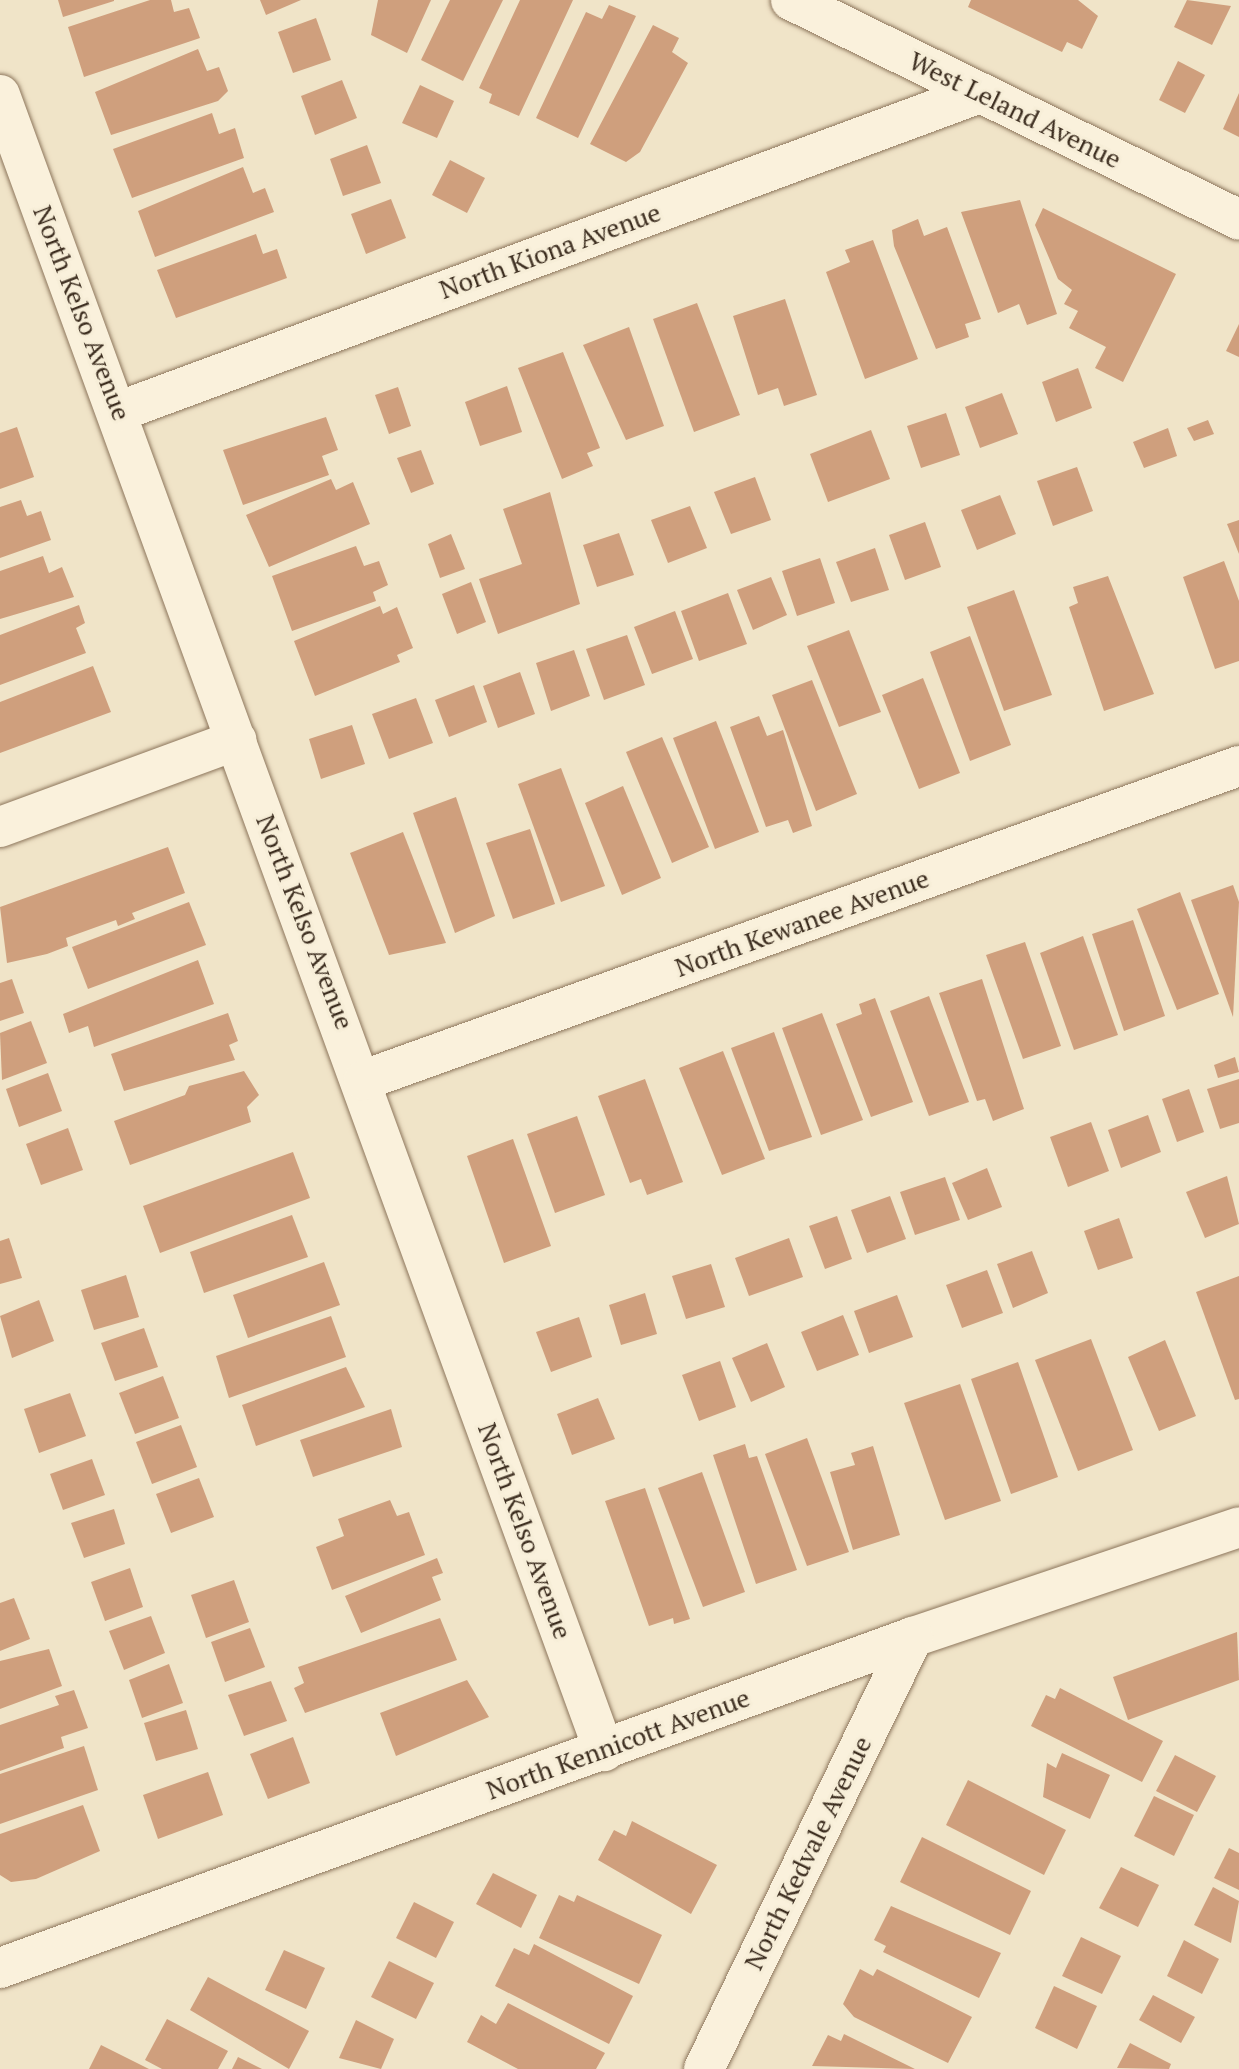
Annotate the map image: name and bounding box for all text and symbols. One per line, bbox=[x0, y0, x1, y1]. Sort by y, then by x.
street label: West Leland Avenue bbox=[904, 45, 1126, 175]
street label: North Kiona Avenue bbox=[435, 196, 665, 306]
street label: North Kelso Avenue bbox=[27, 201, 137, 425]
street label: North Kelso Avenue bbox=[250, 810, 360, 1034]
street label: North Kewanee Avenue bbox=[671, 862, 933, 984]
street label: North Kelso Avenue bbox=[471, 1418, 579, 1644]
street label: North Kennicott Avenue bbox=[482, 1682, 754, 1806]
street label: North Kedvale Avenue bbox=[738, 1731, 878, 1975]

